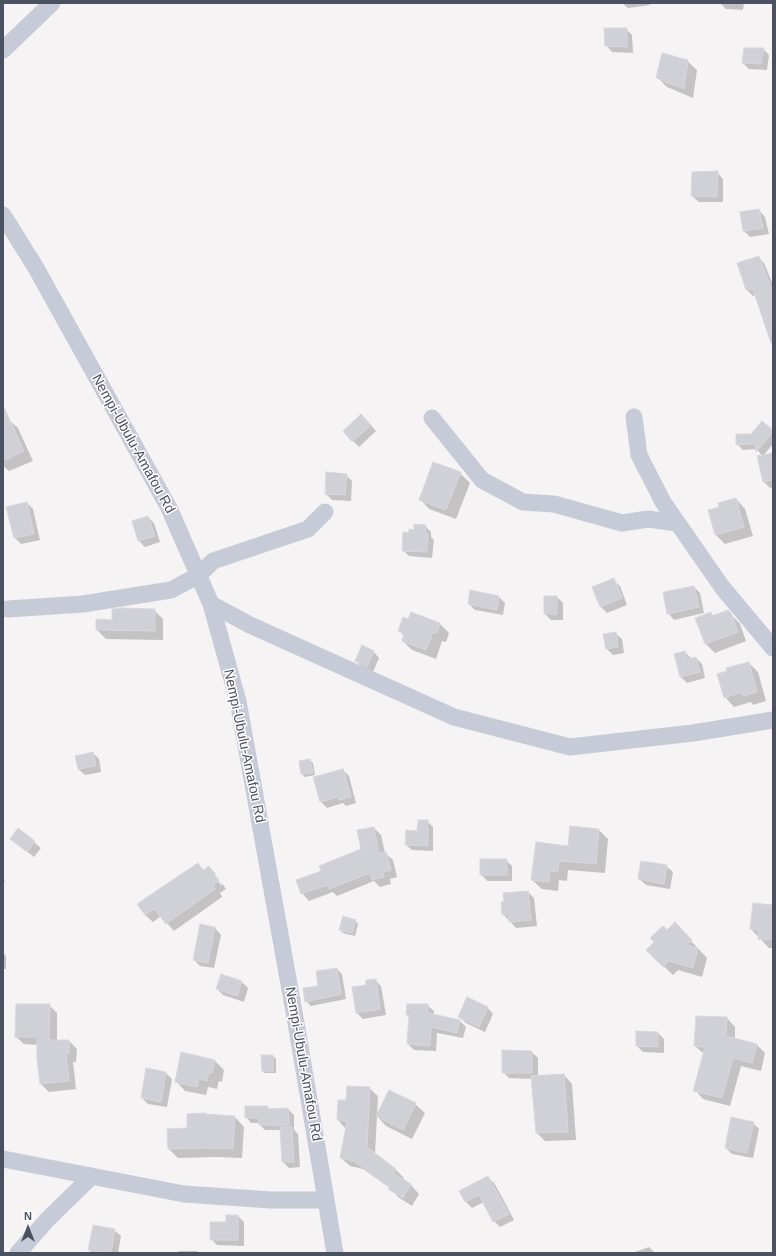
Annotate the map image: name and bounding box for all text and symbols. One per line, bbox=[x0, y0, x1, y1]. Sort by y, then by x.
street label: Nempi-Ubulu-Amafou Rd bbox=[88, 372, 178, 516]
street label: Nempi-Ubulu-Amafou Rd bbox=[220, 668, 268, 824]
street label: Nempi-Ubulu-Amafou Rd bbox=[281, 986, 325, 1142]
north arrow bbox=[8, 1208, 48, 1248]
text: N bbox=[24, 1210, 32, 1222]

